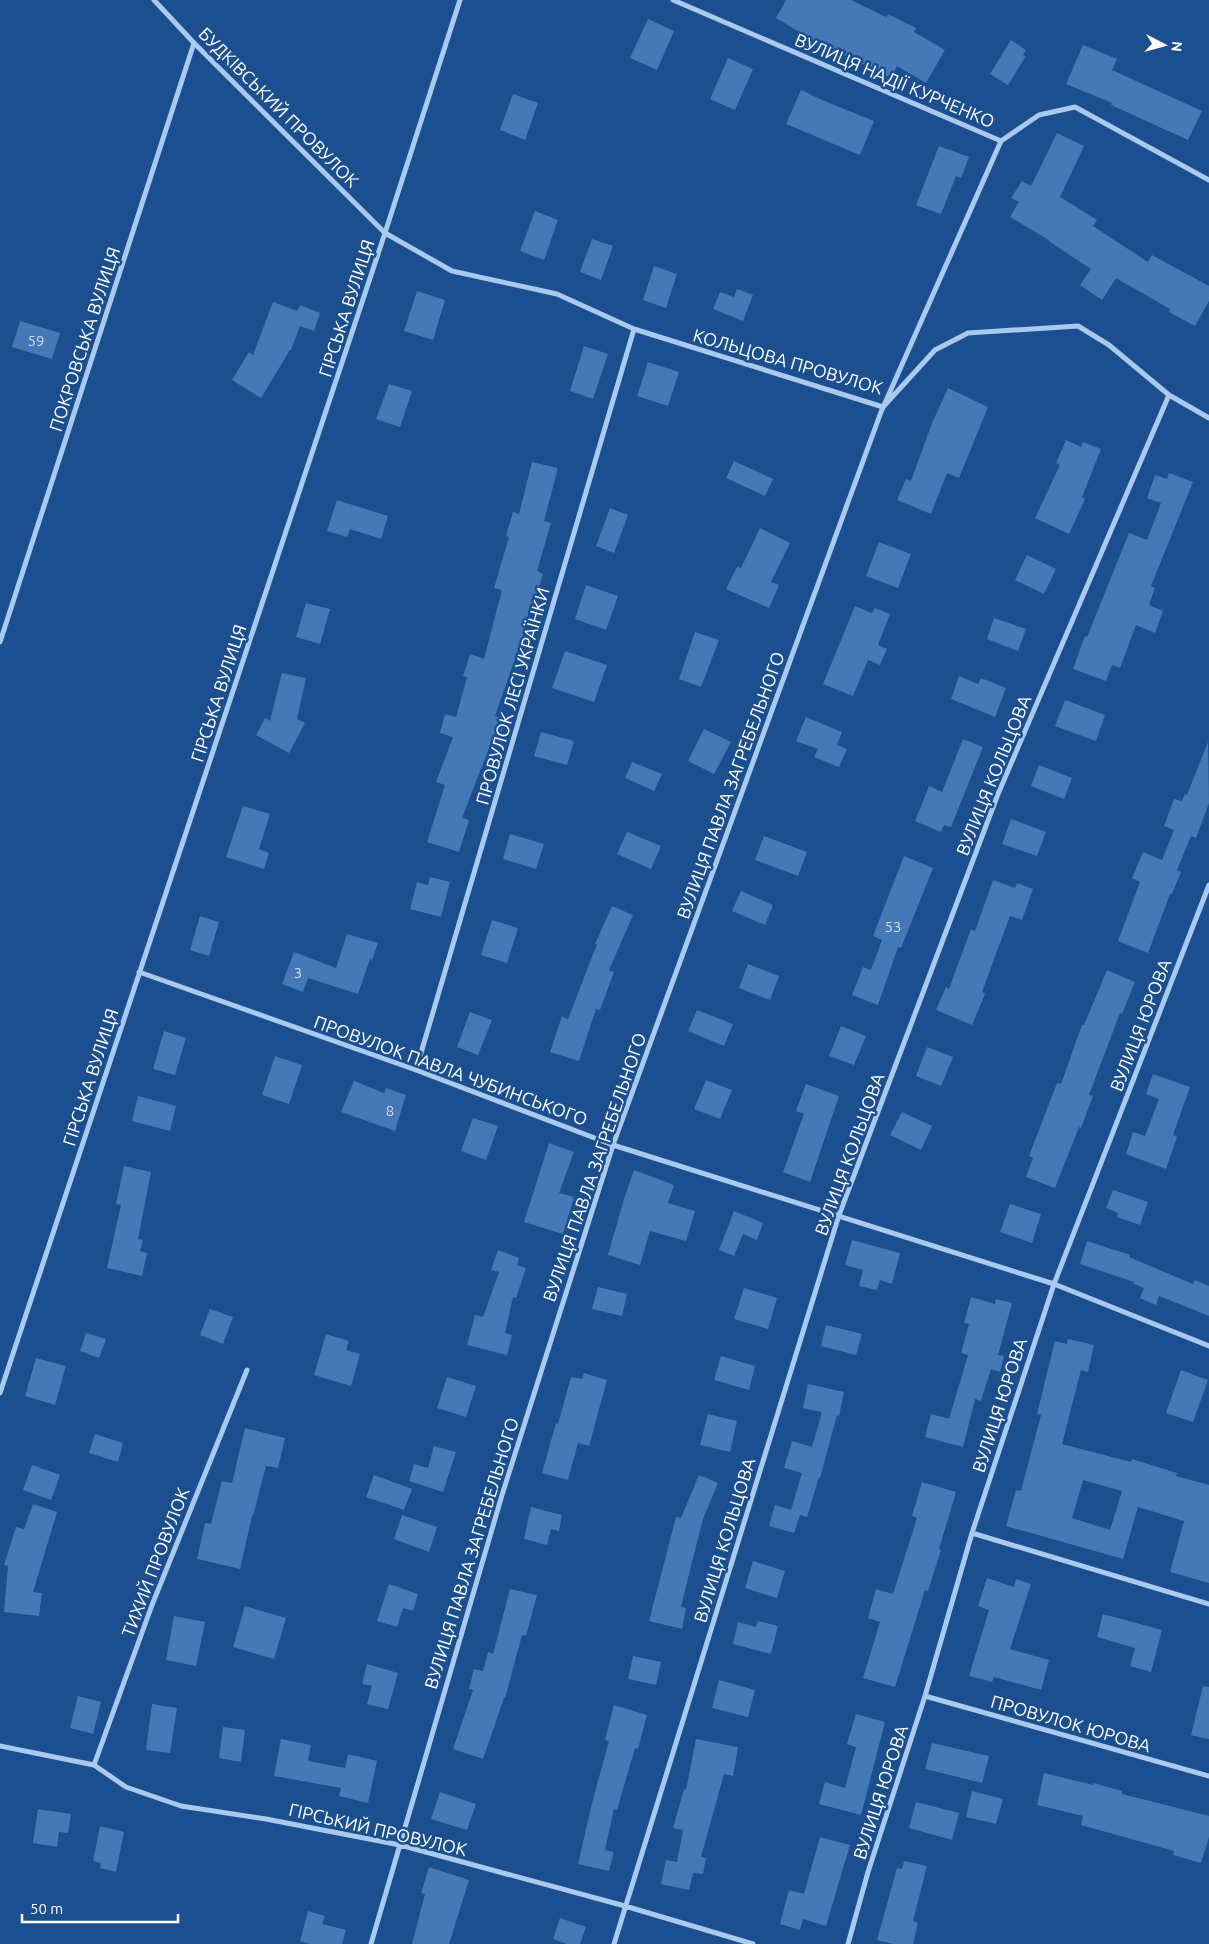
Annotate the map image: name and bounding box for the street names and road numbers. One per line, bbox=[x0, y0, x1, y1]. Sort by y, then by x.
street label: БУДКІВСЬКИЙ ПРОВУЛОК bbox=[195, 23, 363, 191]
street label: ВУЛИЦЯ НАДІЇ КУРЧЕНКО bbox=[792, 29, 998, 131]
street label: ГІРСЬКА ВУЛИЦЯ bbox=[314, 237, 378, 379]
street label: ПОКРОВСЬКА ВУЛИЦЯ bbox=[45, 244, 123, 434]
street label: КОЛЬЦОВА ПРОВУЛОК bbox=[691, 324, 885, 398]
street label: ПРОВУЛОК ЛЕСІ УКРАЇНКИ bbox=[471, 585, 553, 807]
street label: ГІРСЬКА ВУЛИЦЯ bbox=[186, 622, 250, 764]
street label: ВУЛИЦЯ ПАВЛА ЗАГРЕБЕЛЬНОГО bbox=[672, 649, 788, 921]
street label: ВУЛИЦЯ КОЛЬЦОВА bbox=[952, 692, 1034, 858]
street label: ВУЛИЦЯ ЮРОВА bbox=[1106, 956, 1175, 1094]
street label: ГІРСЬКА ВУЛИЦЯ bbox=[58, 1006, 122, 1148]
street label: ПРОВУЛОК ПАВЛА ЧУБИНСЬКОГО bbox=[311, 1011, 591, 1129]
street label: ВУЛИЦЯ ПАВЛА ЗАГРЕБЕЛЬНОГО bbox=[539, 1030, 649, 1304]
street label: ВУЛИЦЯ КОЛЬЦОВА bbox=[810, 1070, 888, 1238]
street label: ВУЛИЦЯ ЮРОВА bbox=[968, 1335, 1030, 1475]
street label: ВУЛИЦЯ ПАВЛА ЗАГРЕБЕЛЬНОГО bbox=[420, 1415, 522, 1691]
street label: ВУЛИЦЯ КОЛЬЦОВА bbox=[689, 1455, 759, 1625]
street label: ТИХИЙ ПРОВУЛОК bbox=[117, 1484, 193, 1640]
street label: ПРОВУЛОК ЮРОВА bbox=[989, 1691, 1153, 1755]
street label: ВУЛИЦЯ ЮРОВА bbox=[849, 1722, 911, 1862]
street label: ГІРСЬКИЙ ПРОВУЛОК bbox=[287, 1799, 469, 1859]

